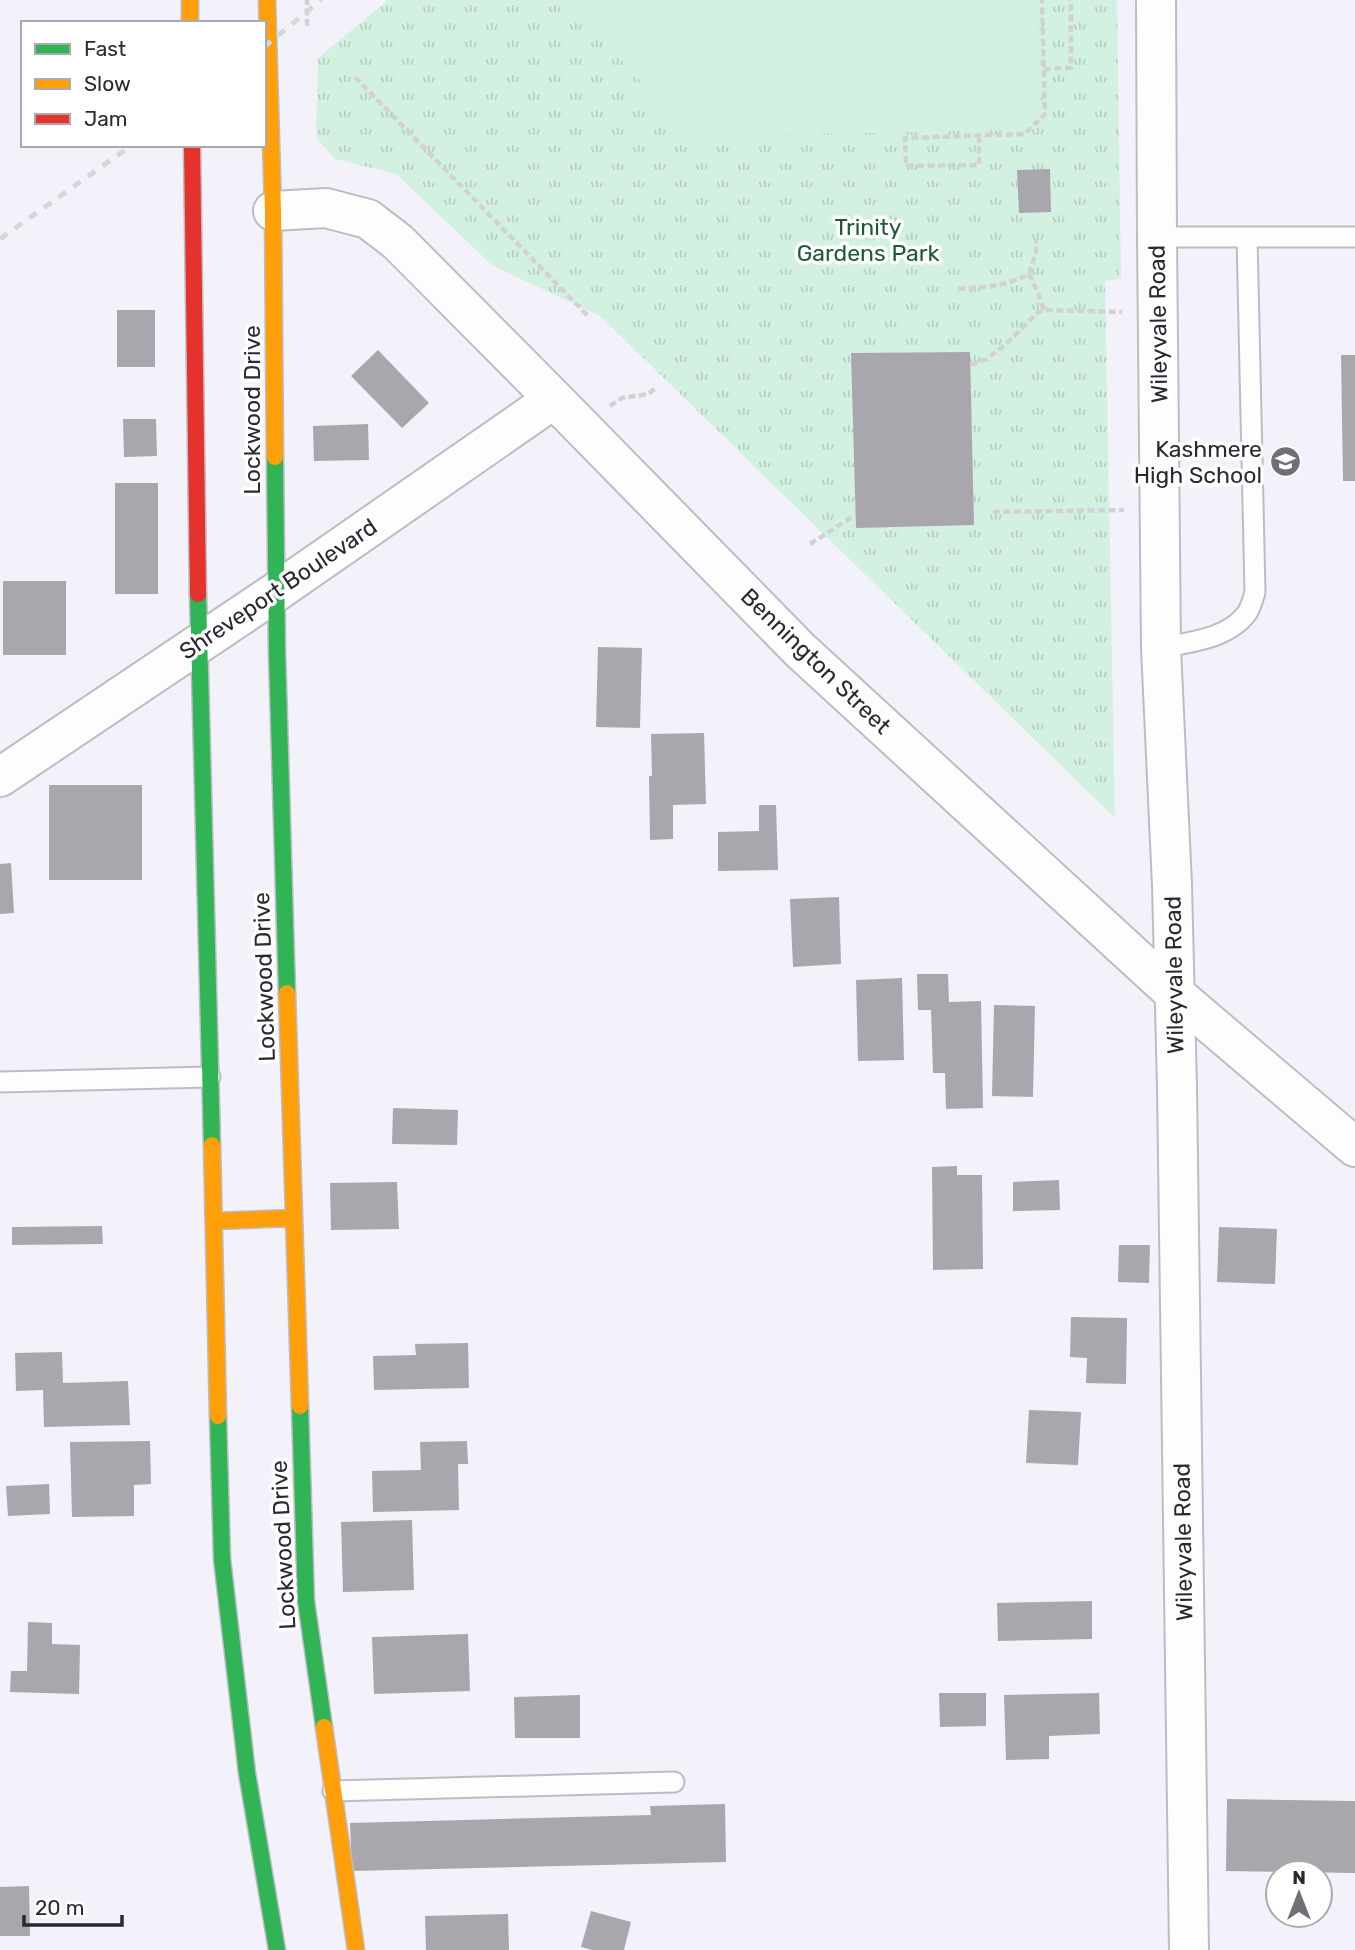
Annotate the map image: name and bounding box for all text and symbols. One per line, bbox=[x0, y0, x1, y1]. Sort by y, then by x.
legend bbox=[21, 21, 266, 147]
text: Fast bbox=[84, 36, 126, 61]
text: Slow bbox=[84, 71, 131, 96]
text: Jam bbox=[84, 106, 128, 131]
park label: Trinity Gardens Park bbox=[797, 213, 939, 267]
street label: Wileyvale Road bbox=[1143, 245, 1173, 403]
street label: Lockwood Drive bbox=[238, 325, 266, 495]
place label: Kashmere High School bbox=[1134, 435, 1262, 489]
school or university icon: Kashmere High School bbox=[1268, 445, 1302, 479]
street label: Shreveport Boulevard bbox=[174, 512, 382, 666]
street label: Bennington Street bbox=[735, 582, 897, 740]
street label: Lockwood Drive bbox=[247, 892, 281, 1062]
street label: Wileyvale Road bbox=[1159, 896, 1189, 1054]
street label: Lockwood Drive bbox=[265, 1460, 301, 1630]
street label: Wileyvale Road bbox=[1168, 1463, 1198, 1621]
north arrow bbox=[1264, 1859, 1334, 1929]
text: N bbox=[1292, 1866, 1306, 1889]
scale bar bbox=[24, 1884, 122, 1928]
text: 20 m bbox=[35, 1895, 84, 1920]

